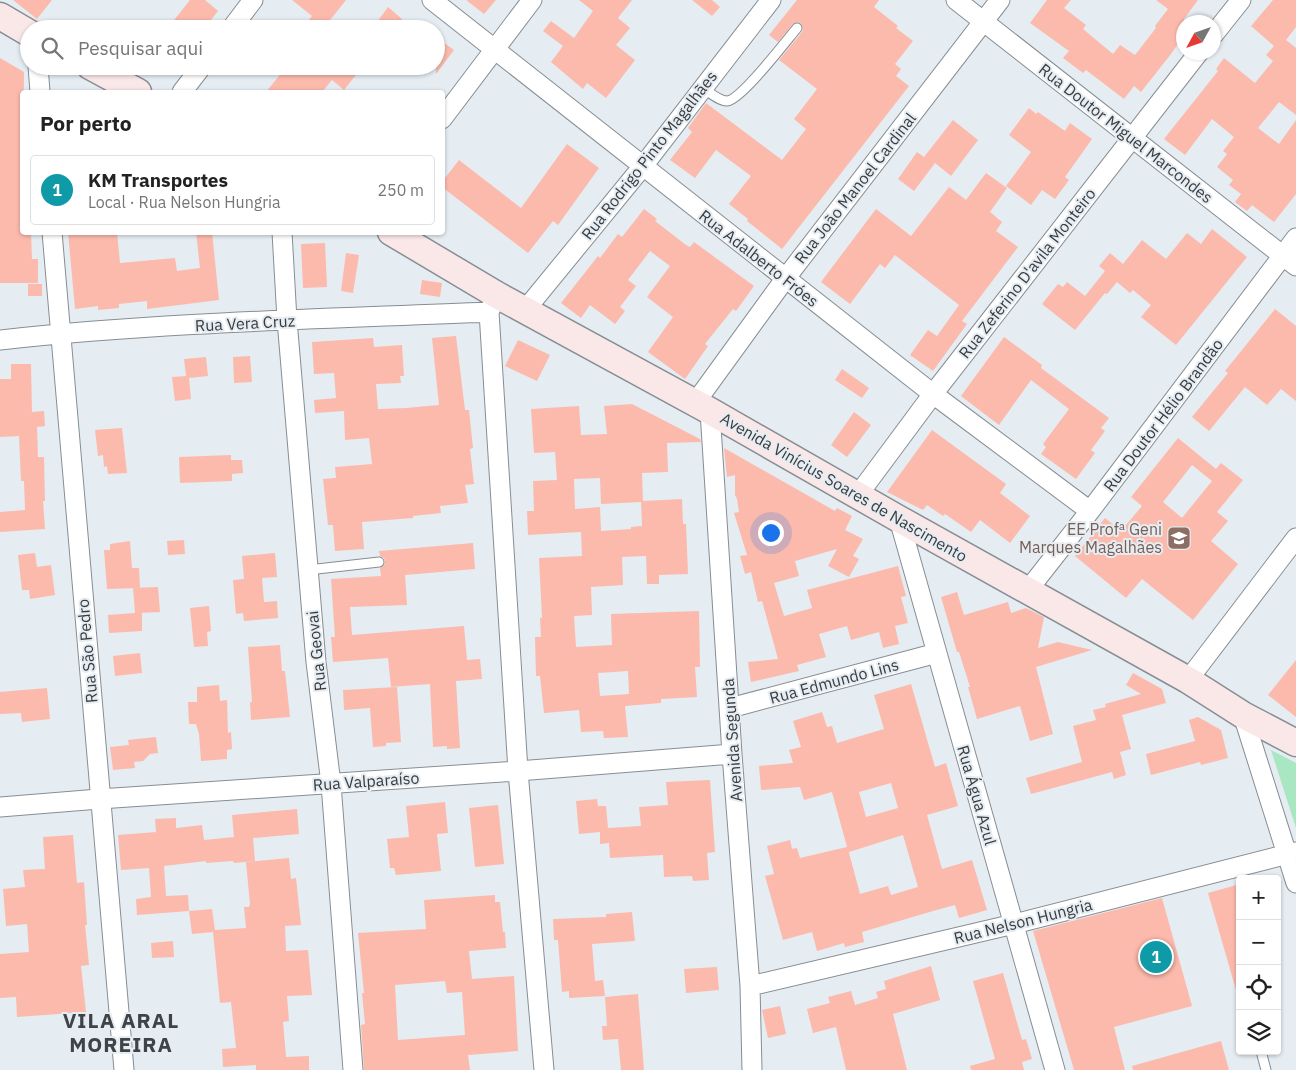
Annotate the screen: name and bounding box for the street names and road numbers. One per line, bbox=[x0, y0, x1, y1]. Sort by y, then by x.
street label: Rua Doutor Miguel Marcondes bbox=[1035, 59, 1217, 207]
street label: Rua Rodrigo Pinto Magalhães bbox=[577, 67, 721, 243]
street label: Rua João Manoel Cardinal bbox=[790, 109, 920, 267]
street label: Rua Zeferino D'avila Monteiro bbox=[954, 184, 1100, 362]
street label: Rua Adalberto Fróes bbox=[695, 205, 823, 311]
street label: Rua Vera Cruz bbox=[194, 310, 296, 336]
street label: Rua Doutor Hélio Brandão bbox=[1099, 334, 1227, 495]
street label: Avenida Vinícius Soares de Nascimento bbox=[717, 408, 971, 566]
street label: Rua São Pedro bbox=[72, 598, 102, 704]
street label: Rua Geovai bbox=[302, 610, 330, 692]
street label: Rua Edmundo Lins bbox=[767, 654, 901, 708]
street label: Avenida Segunda bbox=[718, 677, 746, 802]
street label: Rua Água Azul bbox=[953, 742, 1002, 847]
street label: Rua Valparaíso bbox=[312, 767, 420, 795]
street label: Rua Nelson Hungria bbox=[952, 894, 1095, 948]

